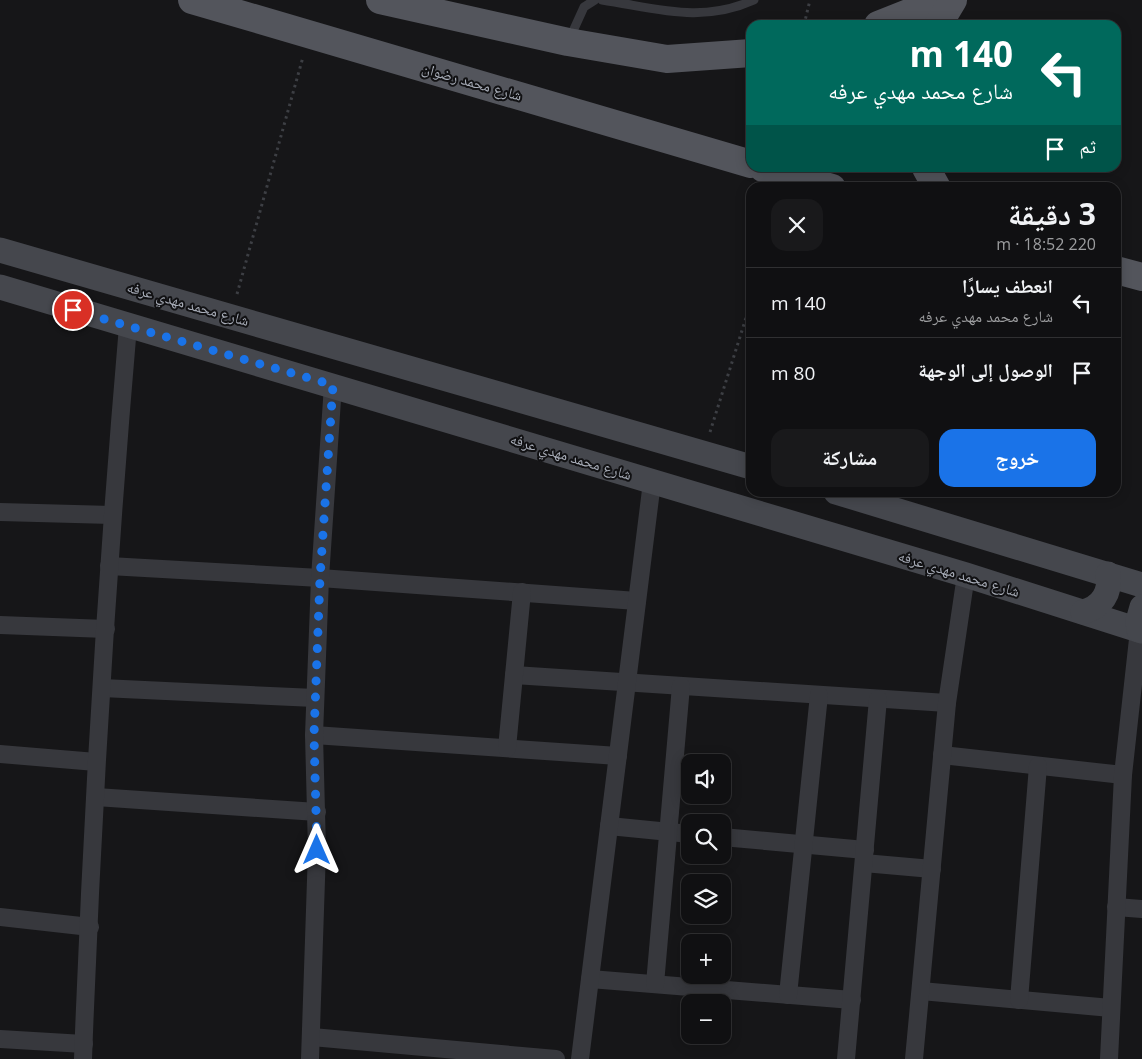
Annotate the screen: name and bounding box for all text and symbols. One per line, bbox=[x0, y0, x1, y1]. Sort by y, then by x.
text: 140 m bbox=[909, 30, 1013, 77]
icon: left bbox=[1031, 40, 1096, 105]
street label: شارع محمد رضوان bbox=[420, 57, 525, 106]
text: شارع محمد مهدي عرفه bbox=[828, 75, 1013, 105]
text: ثم bbox=[1079, 133, 1096, 159]
icon: arrive bbox=[1041, 135, 1069, 163]
text: 3 دقيقة bbox=[1008, 193, 1096, 234]
button: close bbox=[771, 199, 823, 251]
text: 220 m · 18:52 bbox=[996, 233, 1096, 255]
text: انعطف يسارًا bbox=[962, 273, 1053, 299]
street label: شارع محمد مهدي عرفه bbox=[124, 276, 252, 333]
pin bbox=[52, 289, 94, 331]
icon: left bbox=[1068, 289, 1096, 317]
text: 140 m bbox=[771, 290, 826, 316]
icon: arrive bbox=[59, 296, 87, 324]
text: شارع محمد مهدي عرفه bbox=[919, 305, 1053, 327]
text: الوصول إلى الوجهة bbox=[918, 357, 1053, 383]
icon: arrive bbox=[1068, 359, 1096, 387]
text: 80 m bbox=[771, 360, 815, 386]
street label: شارع محمد مهدي عرفه bbox=[507, 428, 635, 487]
button: مشاركة bbox=[771, 429, 929, 487]
button: خروج bbox=[939, 429, 1096, 487]
street label: شارع محمد مهدي عرفه bbox=[895, 545, 1023, 604]
map controls bbox=[681, 754, 731, 1044]
button: sound bbox=[681, 754, 731, 804]
button: search bbox=[681, 814, 731, 864]
position arrow bbox=[290, 823, 342, 875]
button: layers bbox=[681, 874, 731, 924]
button: + bbox=[681, 934, 731, 984]
button: − bbox=[681, 994, 731, 1044]

